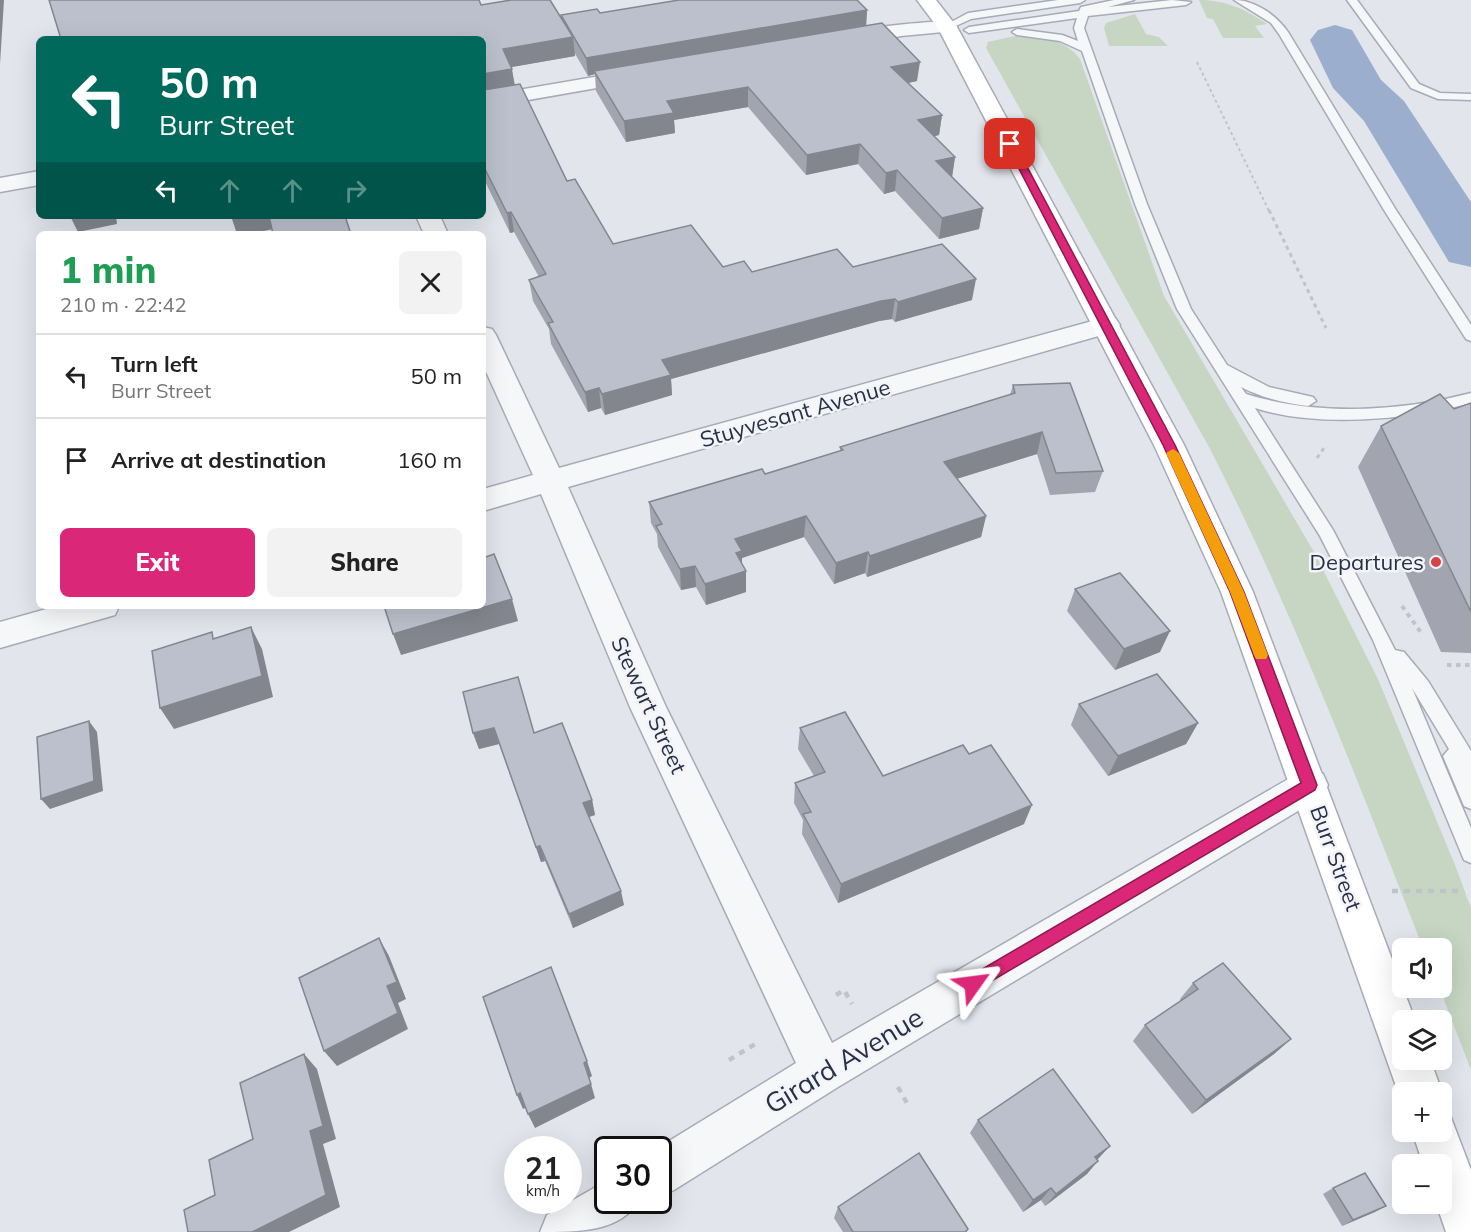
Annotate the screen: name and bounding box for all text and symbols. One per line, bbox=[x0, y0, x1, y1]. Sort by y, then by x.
text: 50 m bbox=[159, 56, 259, 109]
icon: left bbox=[60, 60, 138, 138]
text: Burr Street bbox=[159, 108, 294, 142]
pin bbox=[984, 118, 1035, 169]
icon: arrive bbox=[993, 127, 1026, 160]
icon: left bbox=[150, 174, 183, 207]
icon: ahead bbox=[213, 174, 246, 207]
icon: ahead bbox=[276, 174, 309, 207]
icon: right bbox=[339, 174, 372, 207]
text: 1 min bbox=[60, 247, 156, 292]
button: close bbox=[399, 251, 462, 314]
text: 210 m · 22:42 bbox=[60, 292, 186, 317]
text: Turn left bbox=[111, 350, 198, 378]
icon: left bbox=[60, 360, 93, 393]
text: 50 m bbox=[411, 362, 462, 390]
street label: Stuyvesant Avenue bbox=[697, 372, 893, 454]
text: Burr Street bbox=[111, 378, 211, 403]
icon: arrive bbox=[60, 444, 93, 477]
text: Arrive at destination bbox=[111, 446, 326, 474]
text: 160 m bbox=[397, 446, 462, 474]
button: Exit bbox=[60, 528, 255, 597]
button: Share bbox=[267, 528, 462, 597]
place label: Departures bbox=[1310, 548, 1424, 576]
marker: Departures bbox=[1429, 555, 1443, 569]
street label: Stewart Street bbox=[605, 632, 693, 778]
street label: Burr Street bbox=[1304, 801, 1368, 915]
map controls bbox=[1392, 938, 1452, 1214]
button: sound bbox=[1392, 938, 1452, 998]
position arrow bbox=[941, 952, 1005, 1016]
street label: Girard Avenue bbox=[758, 999, 929, 1121]
button: layers bbox=[1392, 1010, 1452, 1070]
button: + bbox=[1392, 1082, 1452, 1142]
speed limit sign: 30 bbox=[594, 1136, 672, 1214]
text: 21 bbox=[525, 1149, 561, 1187]
button: − bbox=[1392, 1154, 1452, 1214]
text: km/h bbox=[526, 1181, 560, 1200]

